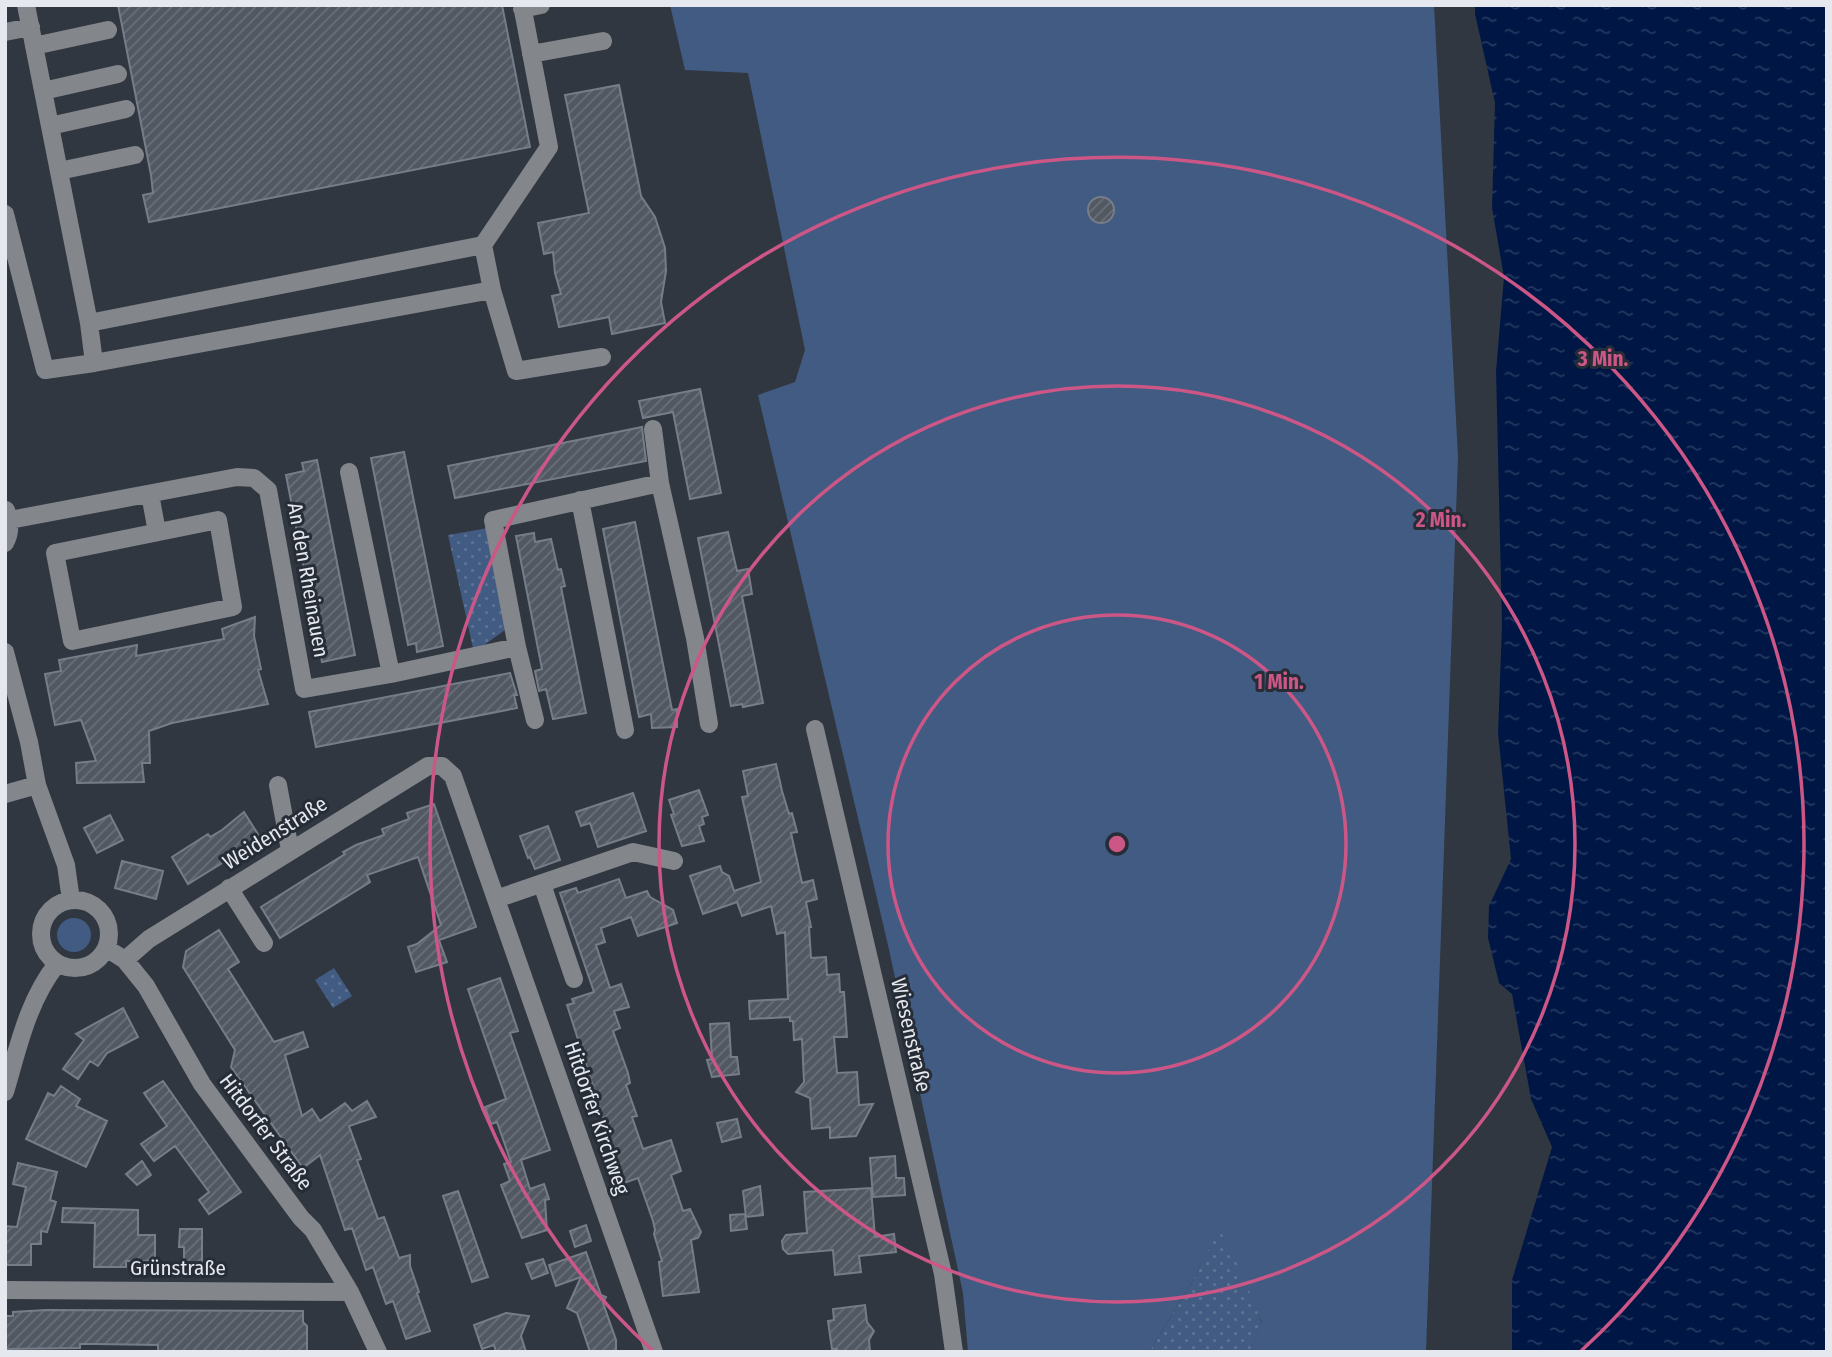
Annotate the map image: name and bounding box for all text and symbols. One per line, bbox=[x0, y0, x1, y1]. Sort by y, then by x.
text: 3 Min. bbox=[1577, 346, 1629, 372]
street label: An den Rheinauen bbox=[282, 501, 334, 659]
text: 2 Min. bbox=[1415, 507, 1466, 533]
text: 1 Min. bbox=[1254, 669, 1304, 695]
street label: Weidenstraße bbox=[218, 791, 332, 875]
centre of rings bbox=[1105, 832, 1129, 856]
street label: Wiesenstraße bbox=[885, 975, 937, 1095]
street label: Hitdorfer Kirchweg bbox=[559, 1038, 635, 1198]
street label: Hitdorfer Straße bbox=[214, 1069, 318, 1195]
street label: Grünstraße bbox=[130, 1255, 226, 1281]

